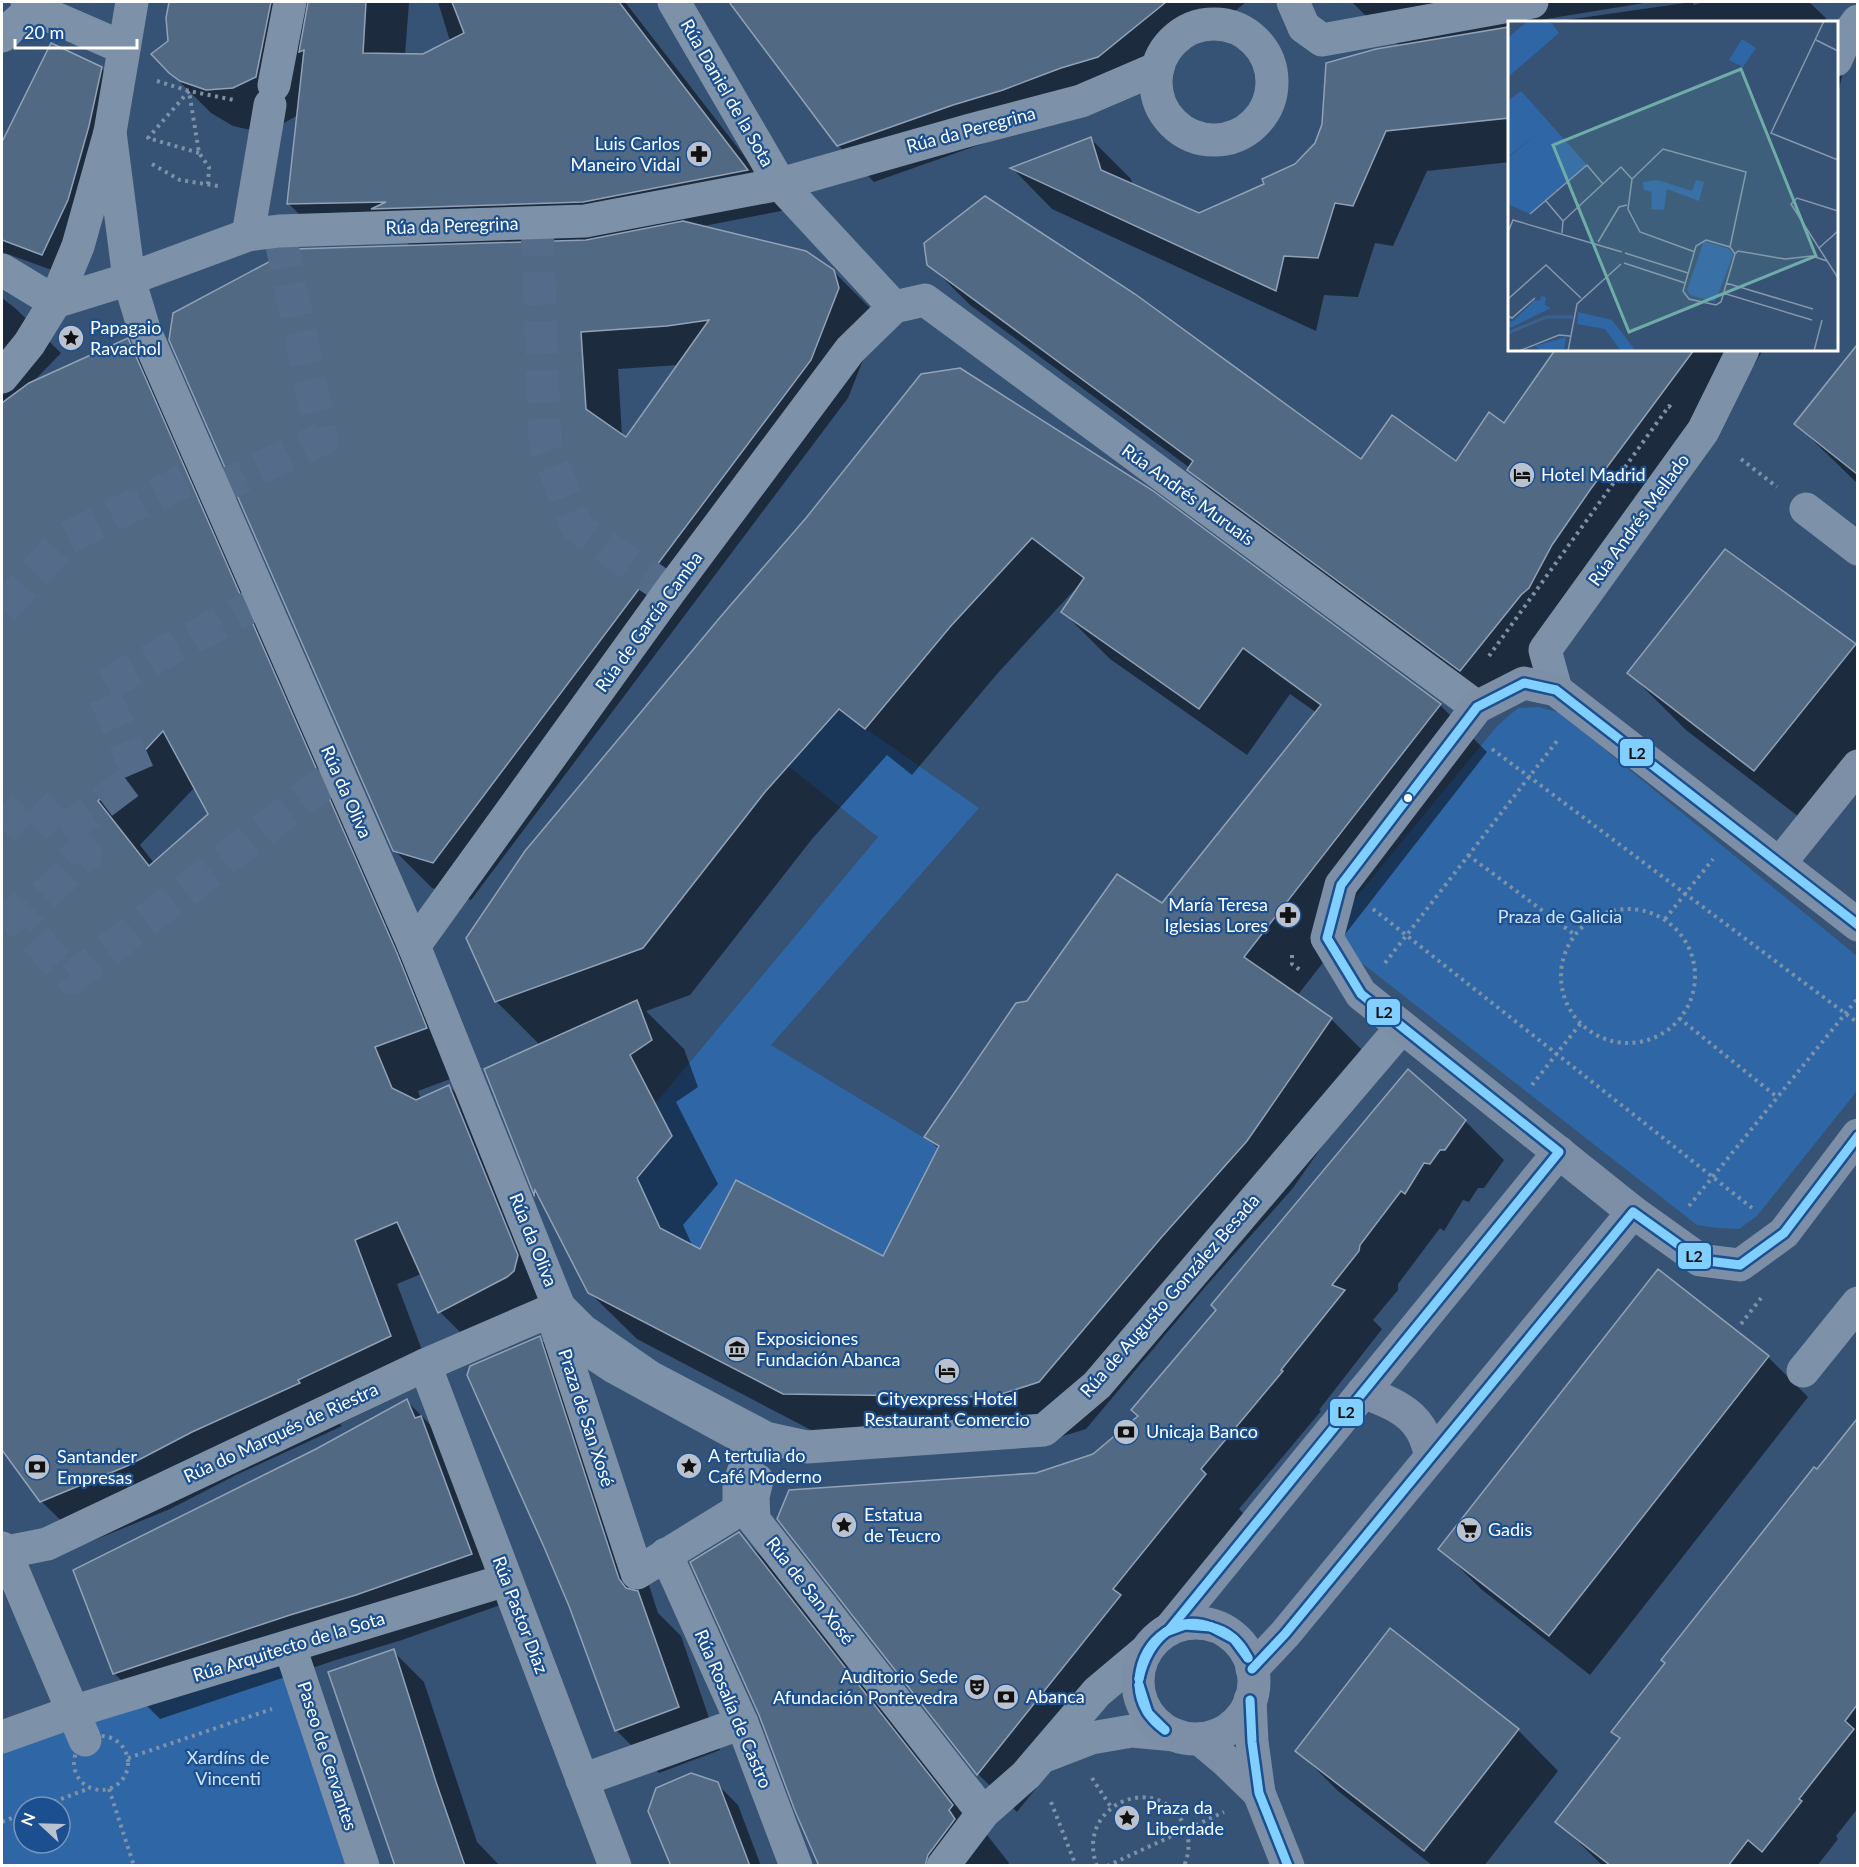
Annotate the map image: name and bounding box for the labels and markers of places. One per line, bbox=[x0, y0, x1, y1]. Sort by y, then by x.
place label: Luis Carlos Maneiro Vidal bbox=[571, 132, 680, 175]
pharmacy icon: Luis Carlos Maneiro Vidal bbox=[684, 139, 714, 169]
place label: Papagaio Ravachol bbox=[90, 316, 161, 359]
place icon: Papagaio Ravachol bbox=[56, 323, 86, 353]
hotel icon: Hotel Madrid bbox=[1507, 460, 1537, 490]
place label: Hotel Madrid bbox=[1541, 463, 1646, 485]
unlabelled marker bbox=[1402, 792, 1414, 804]
place label: María Teresa Iglesias Lores bbox=[1164, 893, 1268, 936]
pharmacy icon: María Teresa Iglesias Lores bbox=[1273, 900, 1303, 930]
place label: Exposiciones Fundación Abanca bbox=[756, 1327, 901, 1370]
museum icon: Exposiciones Fundación Abanca bbox=[722, 1334, 752, 1364]
hotel icon: Cityexpress Hotel Restaurant Comercio bbox=[932, 1356, 962, 1386]
place label: Cityexpress Hotel Restaurant Comercio bbox=[864, 1387, 1030, 1430]
bank icon: Unicaja Banco bbox=[1111, 1417, 1141, 1447]
place label: Unicaja Banco bbox=[1146, 1420, 1258, 1442]
place label: A tertulia do Café Moderno bbox=[708, 1444, 822, 1487]
place label: Santander Empresas bbox=[57, 1445, 138, 1488]
place icon: A tertulia do Café Moderno bbox=[674, 1451, 704, 1481]
bank icon: Santander Empresas bbox=[22, 1452, 52, 1482]
place label: Estatua de Teucro bbox=[864, 1503, 941, 1546]
place icon: Estatua de Teucro bbox=[829, 1510, 859, 1540]
supermarket icon: Gadis bbox=[1454, 1515, 1484, 1545]
place label: Gadis bbox=[1488, 1518, 1532, 1540]
place label: Auditorio Sede Afundación Pontevedra bbox=[773, 1665, 958, 1708]
theatre icon: Auditorio Sede Afundación Pontevedra bbox=[962, 1672, 992, 1702]
bank icon: Abanca bbox=[991, 1682, 1021, 1712]
place label: Abanca bbox=[1026, 1685, 1085, 1707]
place label: Praza da Liberdade bbox=[1146, 1796, 1224, 1839]
place icon: Praza da Liberdade bbox=[1112, 1803, 1142, 1833]

